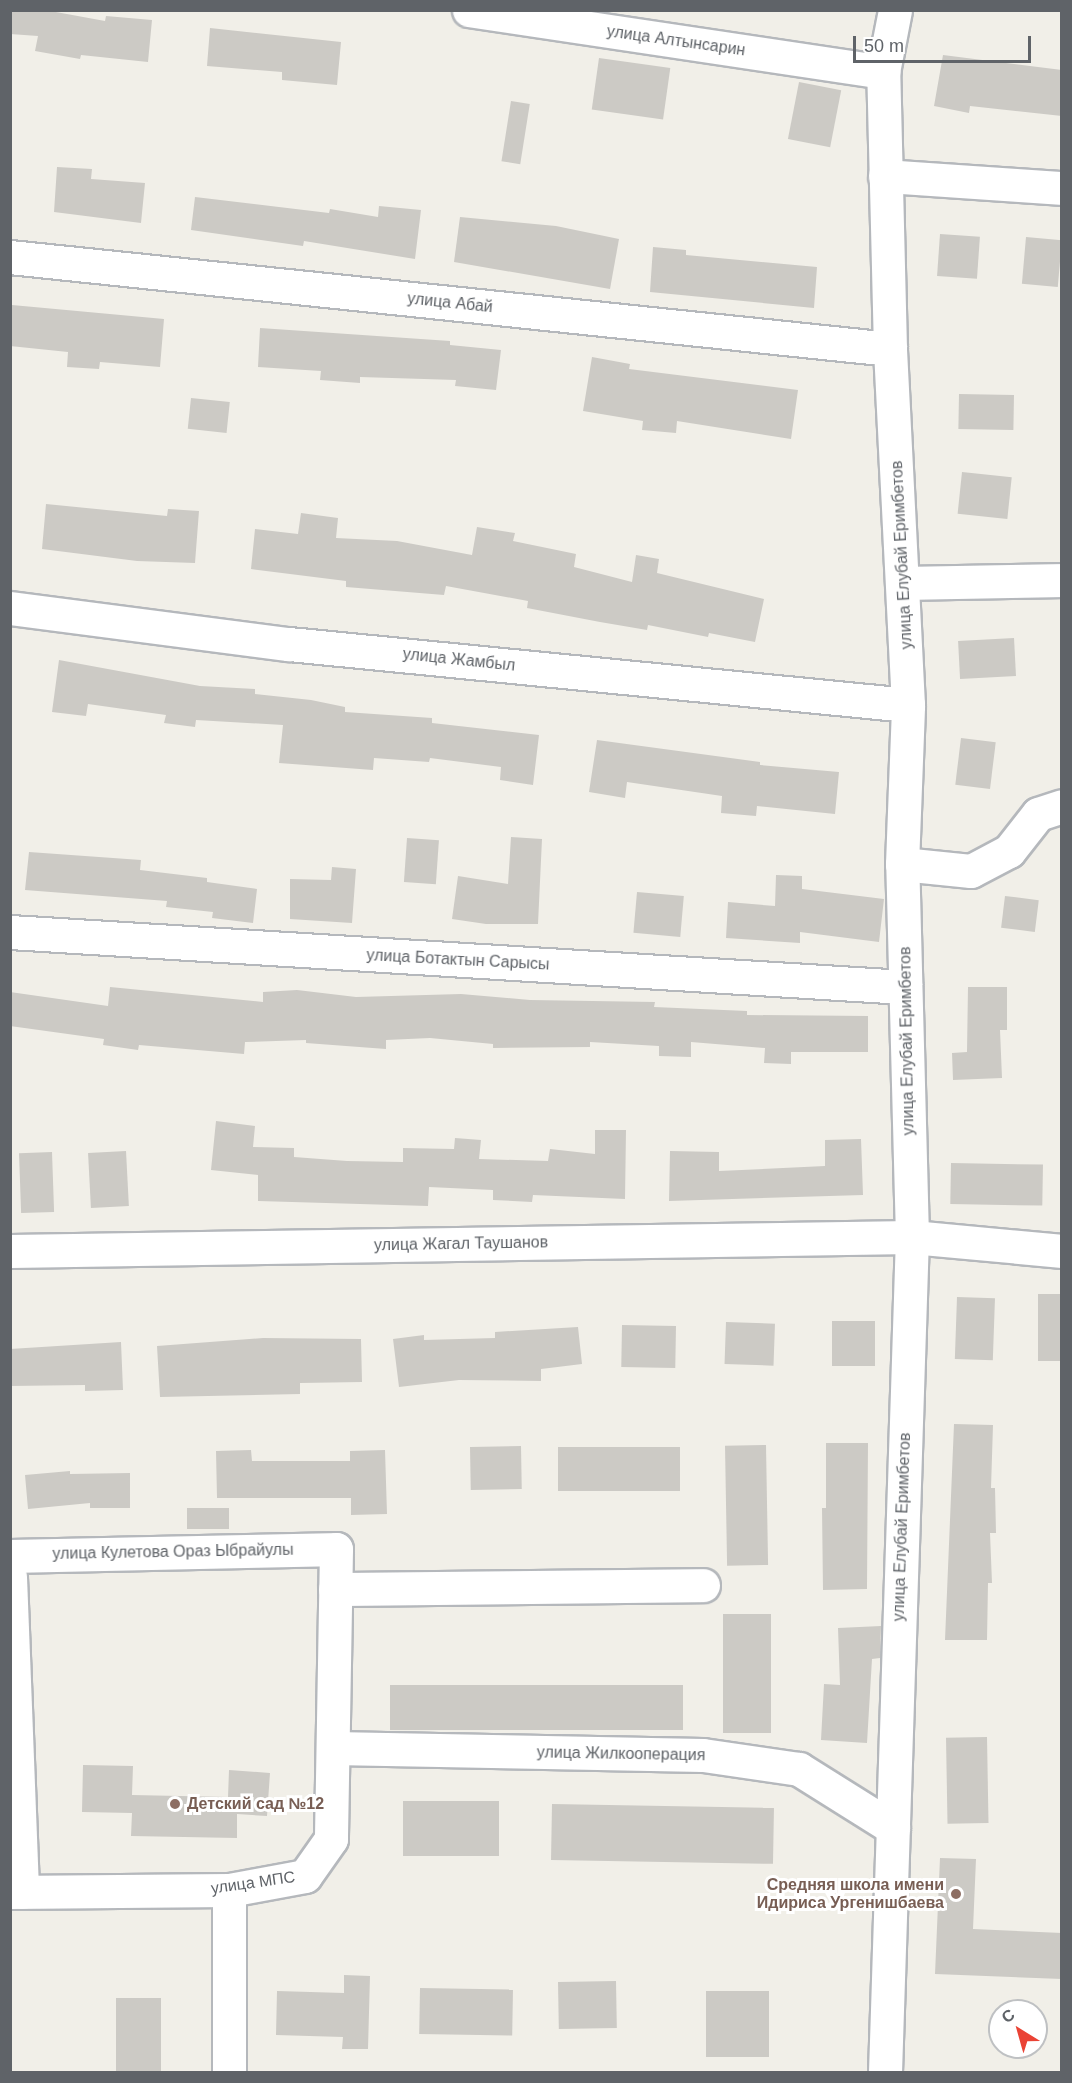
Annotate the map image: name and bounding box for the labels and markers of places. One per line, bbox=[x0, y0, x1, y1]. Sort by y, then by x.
place label: Детский сад №12 bbox=[187, 1794, 324, 1814]
marker: Детский сад №12 bbox=[168, 1797, 182, 1811]
place label: Средняя школа имени Идириса Ургенишбаева bbox=[757, 1875, 944, 1913]
marker: Средняя школа имени Идириса Ургенишбаева bbox=[949, 1887, 963, 1901]

